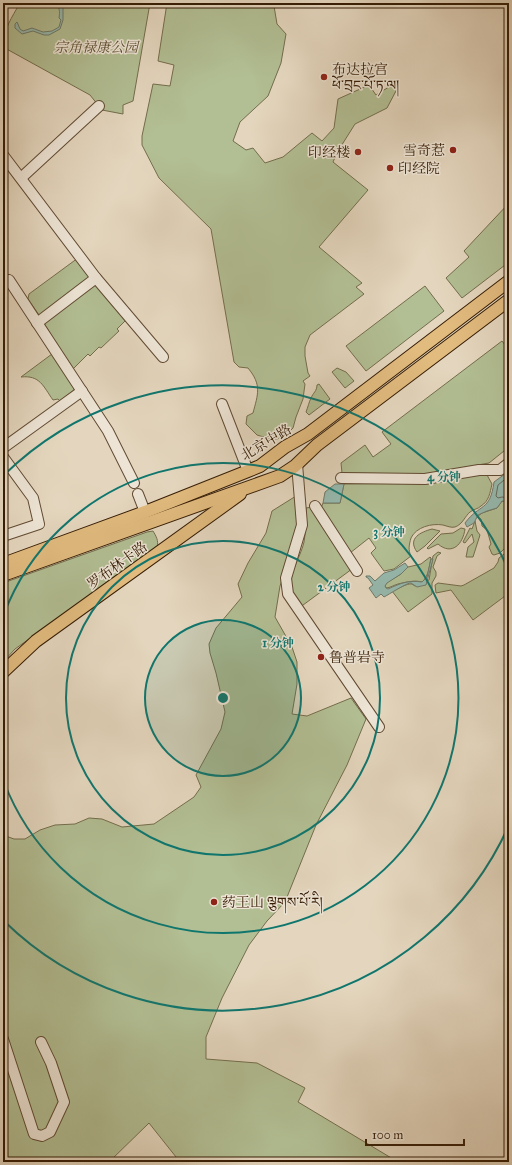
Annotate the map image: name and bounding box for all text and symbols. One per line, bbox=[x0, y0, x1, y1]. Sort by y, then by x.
park label: 宗角禄康公园 bbox=[54, 39, 140, 56]
place label: 布达拉宫 ཕོ་བྲང་པོ་ཏ་ལ། bbox=[331, 61, 399, 97]
marker: 布达拉宫 ཕོ་བྲང་པོ་ཏ་ལ། bbox=[319, 72, 329, 82]
place label: 雪奇惹 bbox=[403, 142, 445, 159]
place label: 印经楼 bbox=[308, 144, 350, 161]
marker: 雪奇惹 bbox=[448, 145, 458, 155]
marker: 印经楼 bbox=[353, 147, 363, 157]
place label: 印经院 bbox=[398, 160, 440, 177]
marker: 印经院 bbox=[385, 163, 395, 173]
street label: 北京中路 bbox=[238, 421, 295, 464]
text: 4 分钟 bbox=[427, 470, 461, 485]
text: 3 分钟 bbox=[373, 525, 405, 540]
street label: 罗布林卡路 bbox=[84, 538, 151, 593]
text: 2 分钟 bbox=[318, 580, 350, 594]
text: 1 分钟 bbox=[262, 636, 294, 650]
place label: 鲁普岩寺 bbox=[329, 649, 385, 666]
marker: 鲁普岩寺 bbox=[316, 652, 326, 662]
centre of rings bbox=[216, 691, 230, 705]
place label: 药王山 ལྕགས་པོ་རི། bbox=[222, 890, 323, 914]
marker: 药王山 ལྕགས་པོ་རི། bbox=[209, 897, 219, 907]
scale bar bbox=[366, 1121, 464, 1147]
text: 100 m bbox=[372, 1128, 403, 1142]

